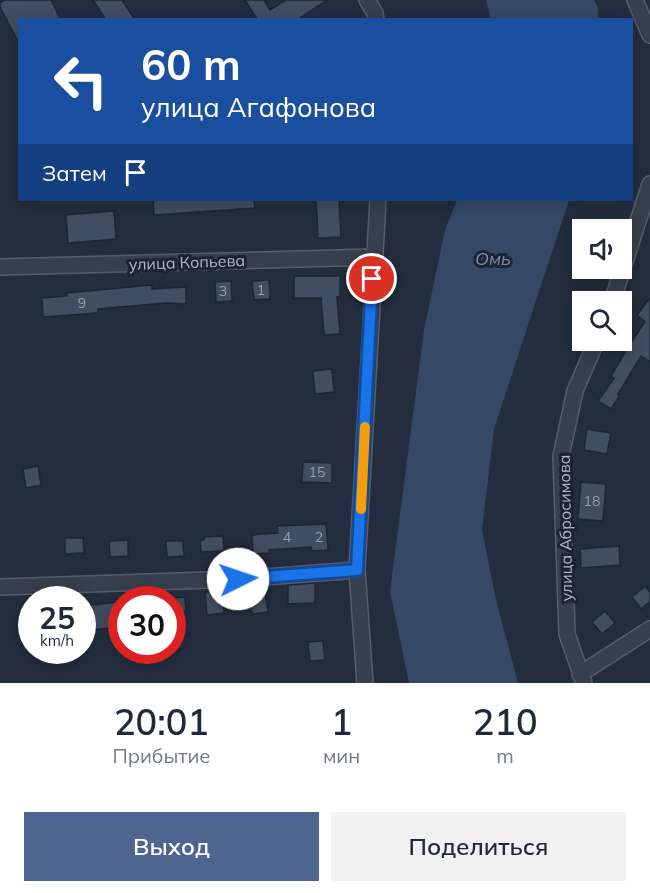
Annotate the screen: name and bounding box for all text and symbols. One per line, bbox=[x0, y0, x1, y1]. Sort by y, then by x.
text: 60 m bbox=[141, 38, 241, 91]
icon: left bbox=[42, 42, 120, 120]
text: улица Агафонова bbox=[141, 90, 376, 124]
icon: arrive bbox=[119, 156, 152, 189]
text: Затем bbox=[42, 159, 107, 187]
map controls bbox=[572, 219, 632, 351]
button: sound bbox=[572, 219, 632, 279]
water label: Омь bbox=[475, 247, 511, 270]
street label: улица Копьева bbox=[128, 250, 246, 274]
pin bbox=[346, 253, 397, 304]
icon: arrive bbox=[355, 262, 388, 295]
house number: 1 bbox=[257, 281, 265, 299]
house number: 3 bbox=[219, 282, 227, 300]
button: search bbox=[572, 291, 632, 351]
house number: 9 bbox=[78, 294, 86, 312]
street label: улица Абросимова bbox=[554, 454, 576, 602]
house number: 15 bbox=[309, 463, 325, 481]
house number: 18 bbox=[584, 492, 600, 510]
house number: 4 bbox=[283, 528, 292, 546]
house number: 2 bbox=[315, 528, 323, 546]
position arrow bbox=[206, 547, 270, 611]
speed limit sign: 30 bbox=[108, 586, 186, 664]
text: 25 bbox=[39, 599, 75, 637]
text: km/h bbox=[40, 631, 74, 650]
text: 20:01 bbox=[114, 699, 209, 744]
text: 1 bbox=[331, 699, 352, 744]
text: 210 bbox=[473, 699, 538, 744]
text: Прибытие bbox=[112, 743, 210, 768]
text: мин bbox=[323, 743, 360, 768]
text: m bbox=[496, 743, 514, 768]
button: Выход bbox=[24, 812, 319, 881]
button: Поделиться bbox=[331, 812, 626, 881]

